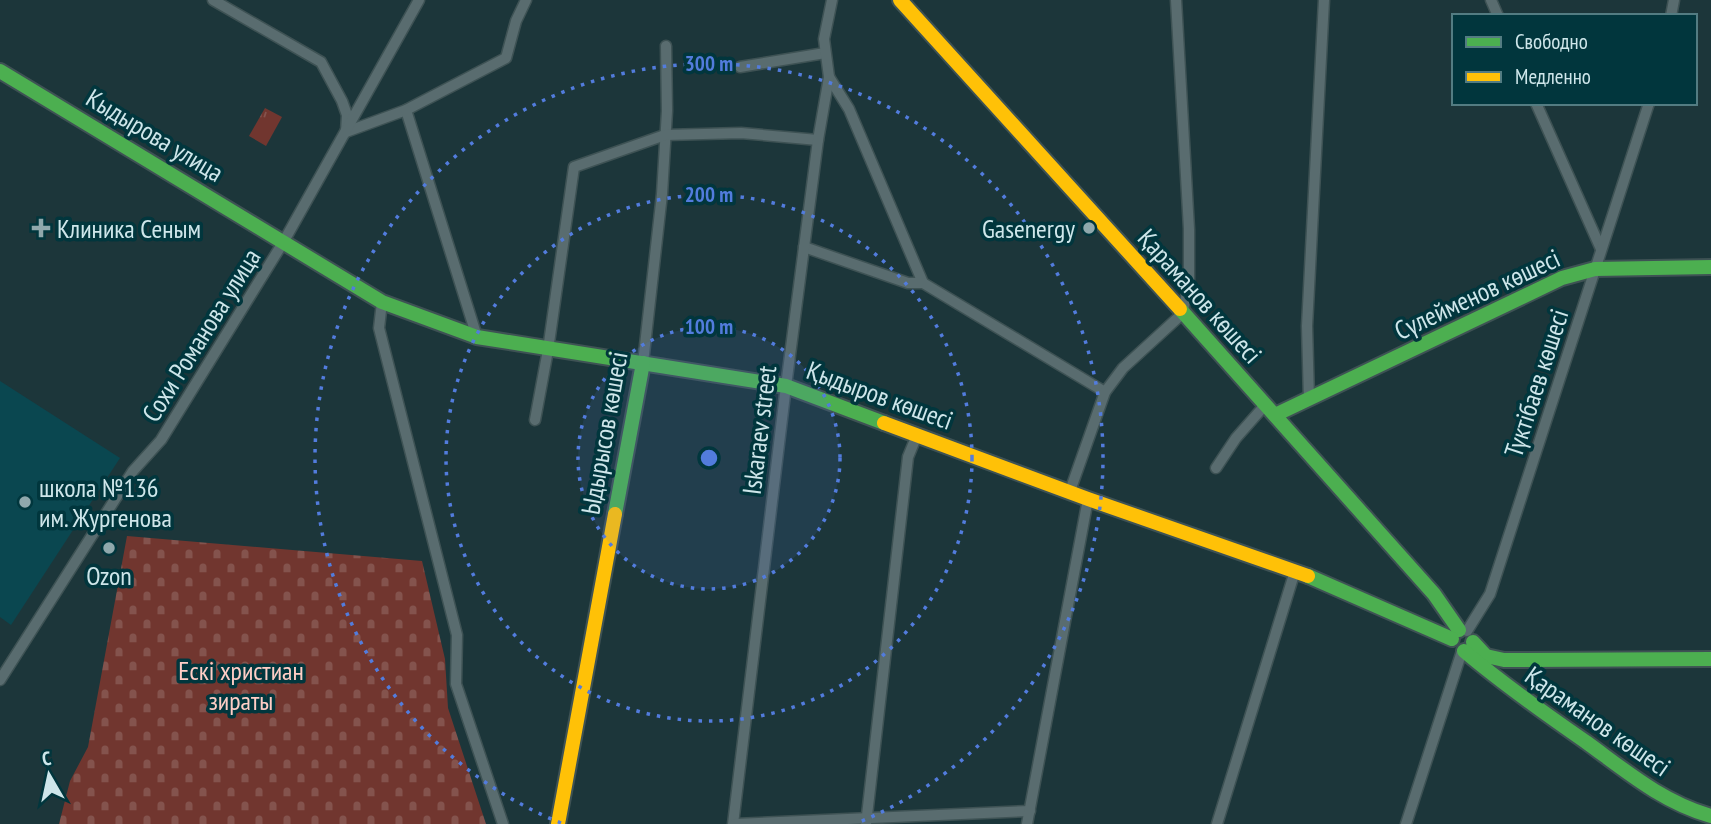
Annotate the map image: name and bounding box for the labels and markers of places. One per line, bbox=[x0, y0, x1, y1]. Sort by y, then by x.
place label: Клиника Сеным bbox=[57, 212, 201, 245]
place label: Gasenergy bbox=[982, 212, 1075, 245]
marker: Клиника Сеным bbox=[31, 218, 51, 238]
marker: Gasenergy bbox=[1081, 220, 1097, 236]
centre of rings bbox=[697, 446, 721, 470]
place label: школа №136 им. Жургенова bbox=[39, 471, 172, 534]
marker: школа №136 им. Жургенова bbox=[17, 494, 33, 510]
marker: Ozon bbox=[101, 540, 117, 556]
place label: Ozon bbox=[86, 559, 132, 592]

